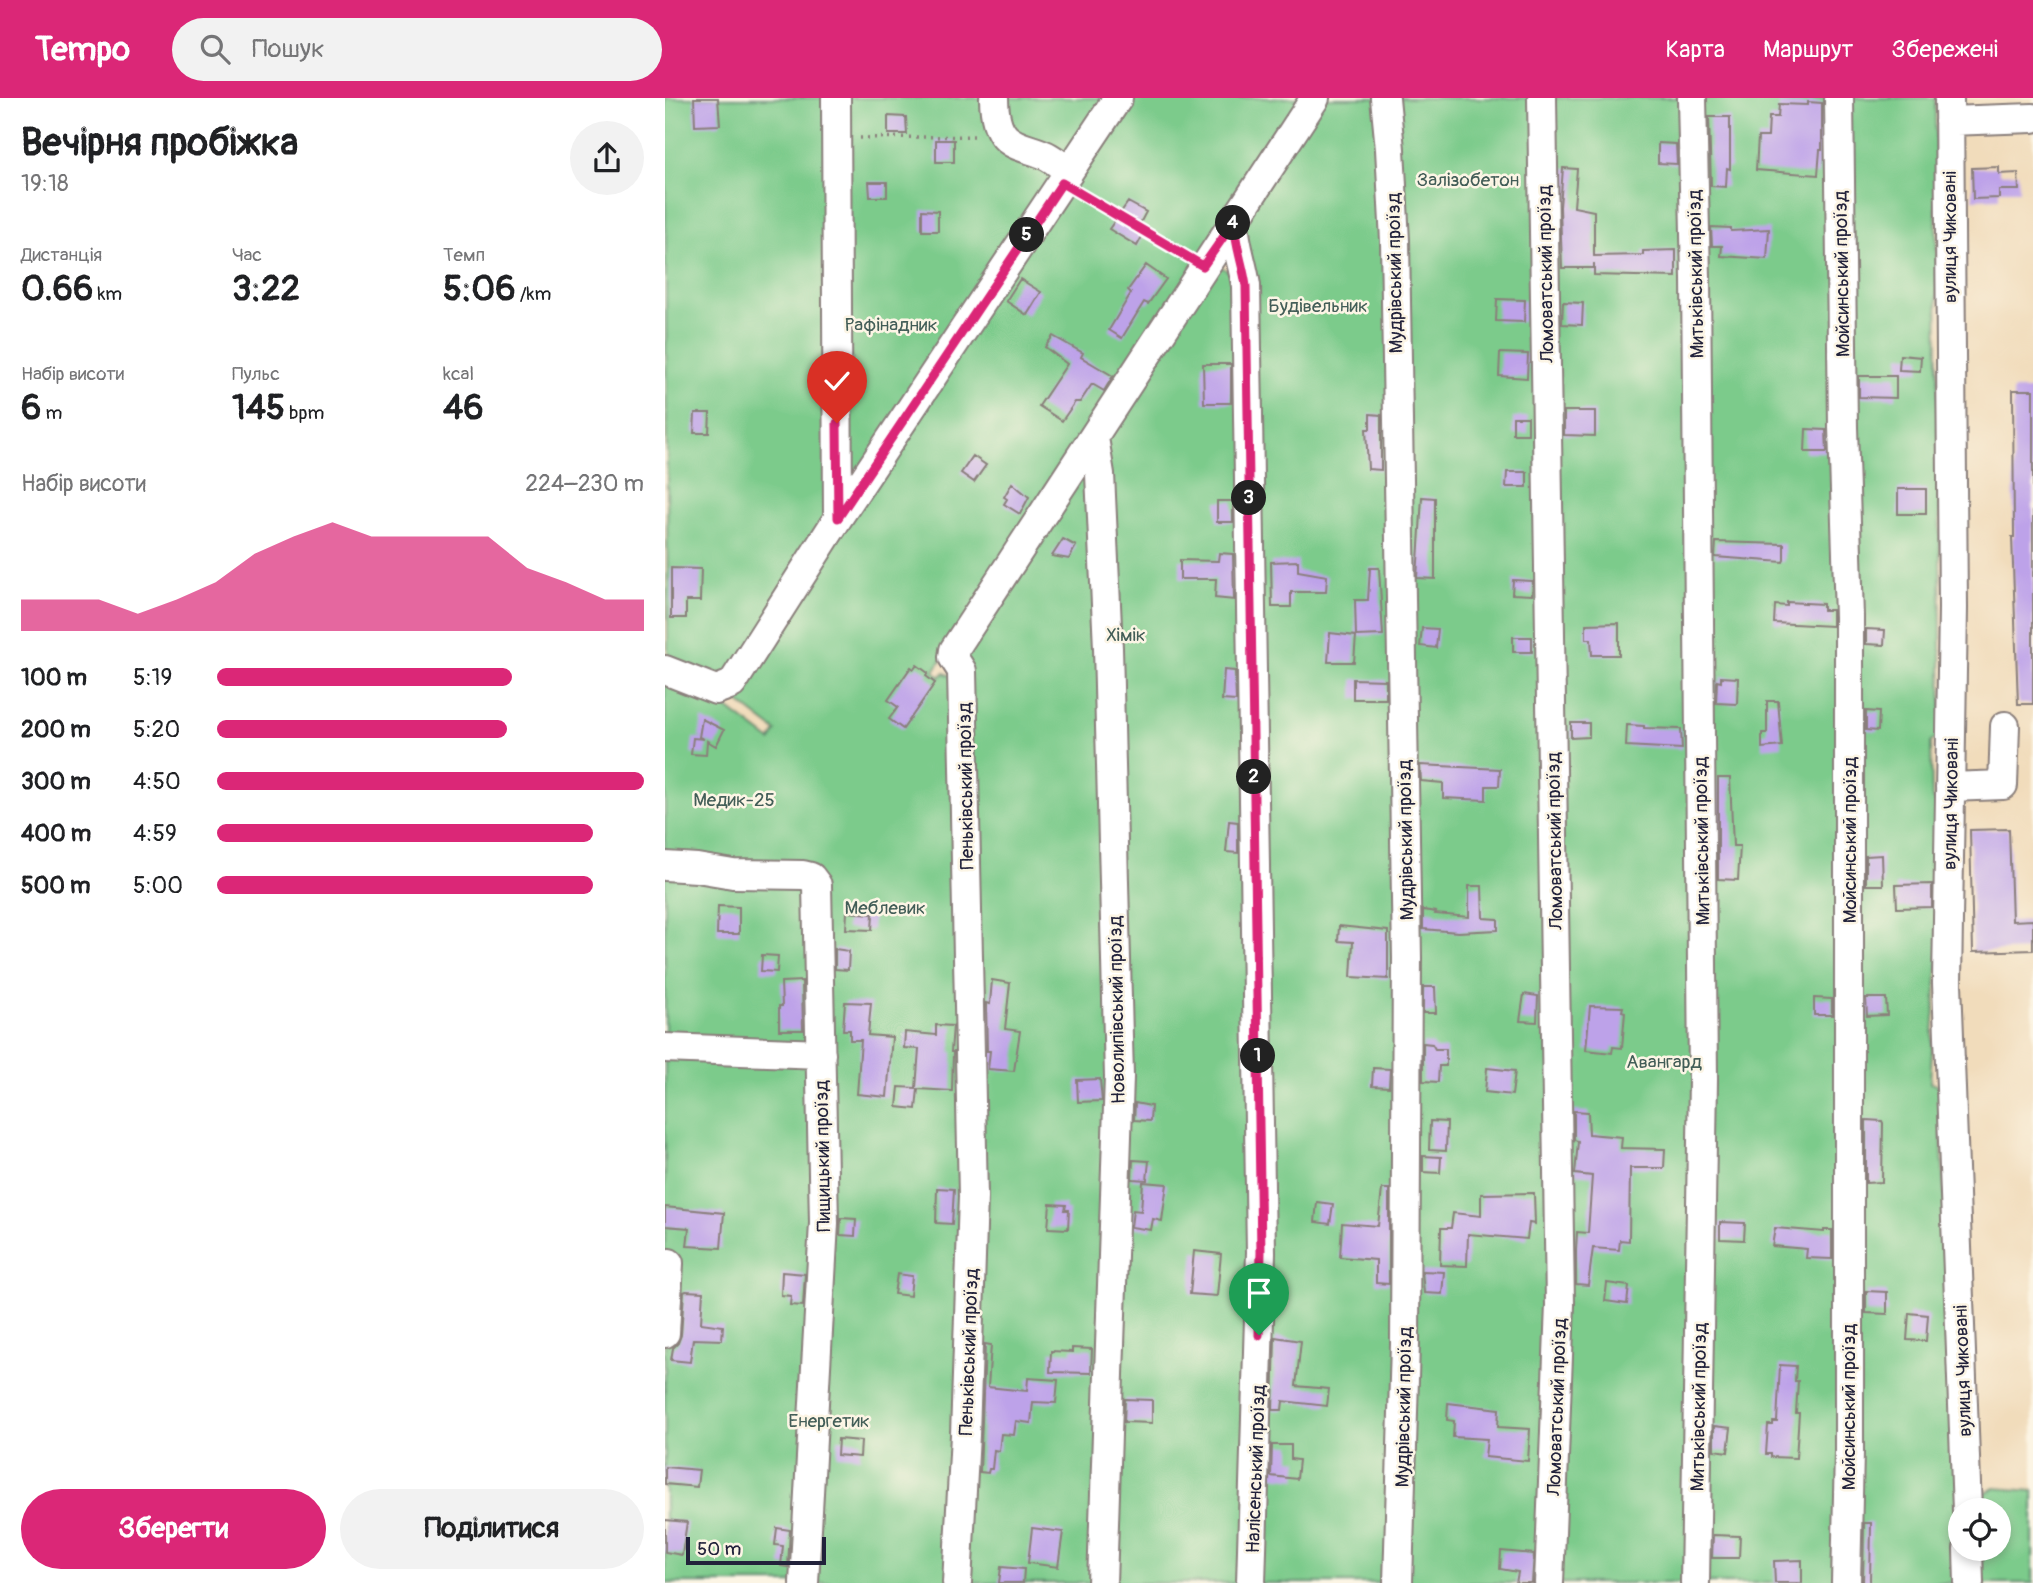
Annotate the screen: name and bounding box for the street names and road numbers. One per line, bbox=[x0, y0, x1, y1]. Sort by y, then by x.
street label: вулиця Чиковані bbox=[1938, 171, 1962, 303]
street label: Ломоватський проїзд bbox=[1532, 184, 1560, 364]
street label: Митьківський проїзд bbox=[1683, 189, 1709, 359]
street label: Мойсинський проїзд bbox=[1829, 190, 1855, 357]
street label: Мудрівський проїзд bbox=[1382, 192, 1408, 354]
street label: Пеньківський проїзд bbox=[953, 702, 979, 870]
street label: вулиця Чиковані bbox=[1938, 738, 1964, 870]
street label: Ломоватський проїзд bbox=[1541, 751, 1569, 931]
street label: Митьківський проїзд bbox=[1689, 756, 1715, 926]
street label: Мойсинський проїзд bbox=[1838, 756, 1862, 923]
street label: Мудрівський проїзд bbox=[1393, 759, 1419, 921]
street label: Новолипівський проїзд bbox=[1103, 915, 1131, 1104]
street label: Пищицький проїзд bbox=[810, 1079, 836, 1232]
street label: Пеньківський проїзд bbox=[954, 1267, 984, 1436]
street label: вулиця Чиковані bbox=[1949, 1305, 1977, 1437]
street label: Ломоватський проїзд bbox=[1542, 1317, 1572, 1497]
street label: Митьківський проїзд bbox=[1686, 1322, 1712, 1492]
street label: Мойсинський проїзд bbox=[1837, 1323, 1861, 1490]
street label: Мудрівський проїзд bbox=[1391, 1326, 1417, 1488]
street label: Налісенський проїзд bbox=[1241, 1384, 1271, 1554]

